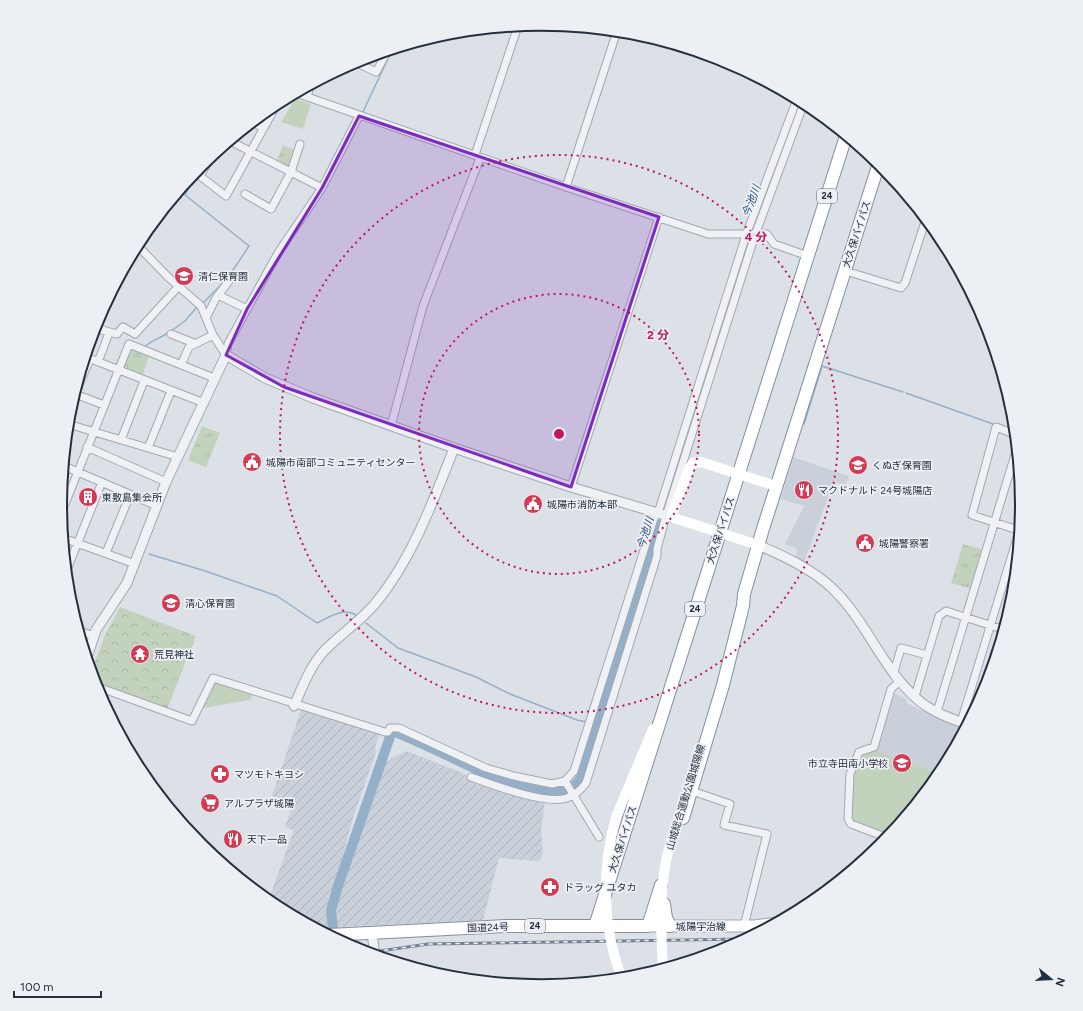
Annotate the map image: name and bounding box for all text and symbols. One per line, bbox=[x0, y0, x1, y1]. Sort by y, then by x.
water label: 今池川 bbox=[740, 183, 764, 219]
road number: 24 bbox=[817, 189, 837, 203]
street label: 大久保バイパス bbox=[840, 199, 873, 269]
text: 4 分 bbox=[745, 230, 767, 244]
school or university icon: 清仁保育園 bbox=[173, 265, 195, 287]
place label: 清仁保育園 bbox=[198, 270, 248, 283]
text: 2 分 bbox=[647, 328, 669, 342]
centre of rings bbox=[552, 427, 566, 441]
public building icon: 城陽市南部コミュニティセンター bbox=[241, 451, 263, 473]
school or university icon: くぬぎ保育園 bbox=[847, 454, 869, 476]
place label: 城陽市南部コミュニティセンター bbox=[266, 456, 415, 469]
place label: くぬぎ保育園 bbox=[872, 459, 932, 472]
restaurant icon: マクドナルド 24号城陽店 bbox=[793, 479, 815, 501]
place label: マクドナルド 24号城陽店 bbox=[818, 484, 932, 497]
building icon: 東敷島集会所 bbox=[77, 486, 99, 508]
place label: 東敷島集会所 bbox=[102, 491, 162, 504]
public building icon: 城陽市消防本部 bbox=[522, 493, 544, 515]
street label: 大久保バイパス bbox=[704, 495, 737, 565]
place label: 城陽市消防本部 bbox=[547, 498, 617, 511]
water label: 今池川 bbox=[634, 515, 657, 551]
public building icon: 城陽警察署 bbox=[854, 532, 876, 554]
place label: 城陽警察署 bbox=[879, 537, 929, 550]
school or university icon: 清心保育園 bbox=[160, 592, 182, 614]
place label: 清心保育園 bbox=[185, 597, 235, 610]
road number: 24 bbox=[685, 602, 705, 616]
temple icon: 荒見神社 bbox=[129, 643, 151, 665]
place label: 荒見神社 bbox=[154, 648, 194, 661]
street label: 山城総合運動公園城陽線 bbox=[663, 743, 708, 852]
school or university icon: 市立寺田南小学校 bbox=[891, 752, 913, 774]
place label: 市立寺田南小学校 bbox=[808, 757, 888, 770]
pharmacy icon: マツモトキヨシ bbox=[209, 763, 231, 785]
place label: マツモトキヨシ bbox=[234, 768, 304, 781]
supermarket icon: アルプラザ城陽 bbox=[199, 792, 221, 814]
place label: アルプラザ城陽 bbox=[224, 797, 294, 810]
street label: 大久保バイパス bbox=[606, 804, 639, 874]
restaurant icon: 天下一品 bbox=[222, 828, 244, 850]
place label: 天下一品 bbox=[247, 833, 287, 846]
pharmacy icon: ドラッグ ユタカ bbox=[539, 876, 561, 898]
place label: ドラッグ ユタカ bbox=[564, 881, 636, 894]
road number: 24 bbox=[525, 919, 545, 933]
street label: 国道24号 bbox=[467, 920, 509, 935]
street label: 城陽宇治線 bbox=[676, 920, 726, 933]
north arrow bbox=[1031, 959, 1071, 999]
scale bar bbox=[14, 973, 101, 999]
text: N bbox=[1053, 976, 1068, 988]
text: 100 m bbox=[20, 980, 54, 994]

